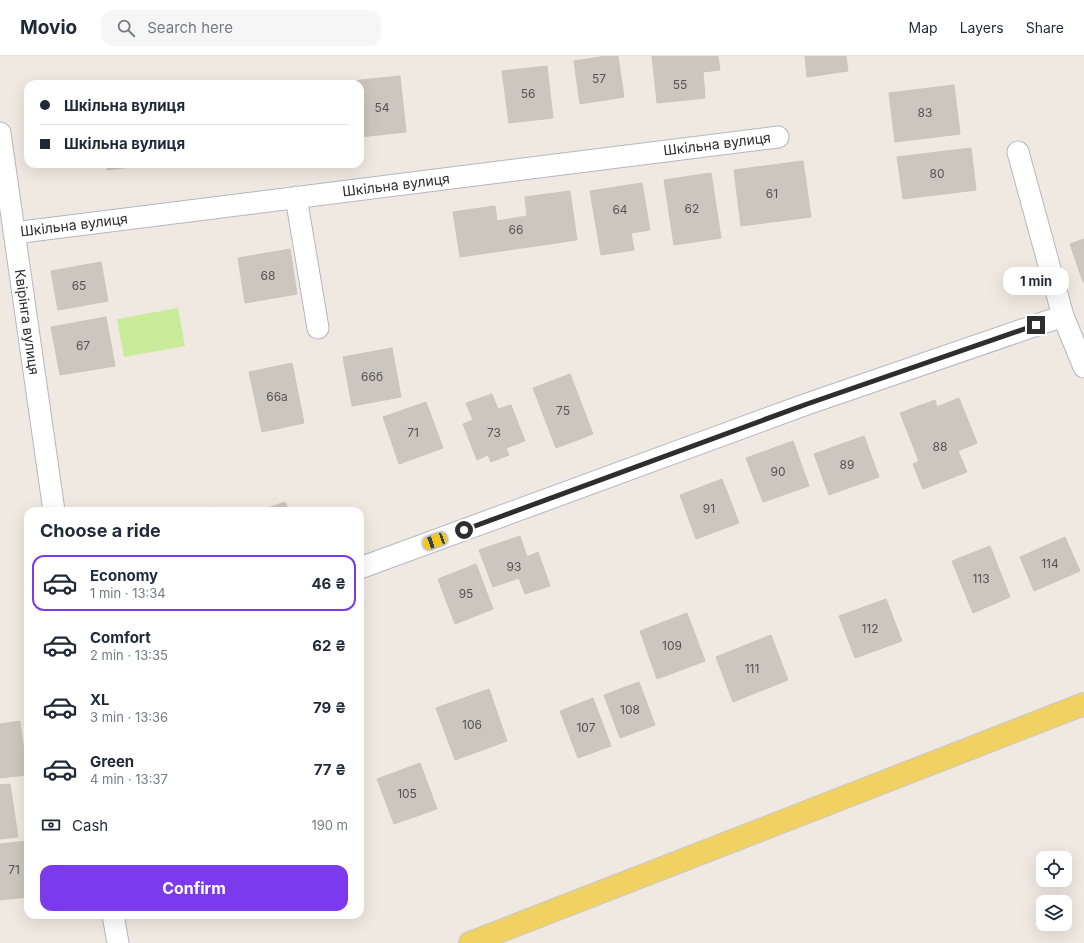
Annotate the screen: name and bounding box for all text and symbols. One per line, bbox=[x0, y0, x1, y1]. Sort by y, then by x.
search box bbox=[101, 10, 381, 46]
text: Movio bbox=[20, 16, 77, 39]
icon: search bbox=[115, 17, 137, 39]
text: Search here bbox=[147, 18, 233, 37]
text: Map bbox=[909, 19, 938, 36]
text: Layers bbox=[960, 19, 1004, 36]
text: Share bbox=[1026, 19, 1064, 36]
house number: 57 bbox=[592, 71, 606, 86]
house number: 55 bbox=[673, 77, 687, 92]
house number: 56 bbox=[521, 86, 535, 101]
text: Шкільна вулиця bbox=[64, 96, 185, 115]
house number: 54 bbox=[374, 100, 390, 115]
house number: 83 bbox=[918, 105, 932, 120]
street label: Шкільна вулиця bbox=[662, 128, 772, 159]
text: Шкільна вулиця bbox=[64, 134, 185, 153]
house number: 80 bbox=[930, 166, 945, 181]
street label: Шкільна вулиця bbox=[341, 169, 451, 200]
house number: 61 bbox=[766, 186, 778, 201]
house number: 62 bbox=[685, 201, 699, 216]
house number: 64 bbox=[612, 202, 628, 217]
street label: Шкільна вулиця bbox=[19, 209, 129, 240]
house number: 66 bbox=[509, 222, 523, 237]
callout: 1 min bbox=[1003, 267, 1069, 295]
street label: Квірінга вулиця bbox=[12, 268, 43, 376]
house number: 68 bbox=[261, 268, 275, 283]
text: 1 min bbox=[1020, 273, 1052, 289]
house number: 65 bbox=[72, 278, 86, 293]
route end bbox=[1027, 316, 1045, 334]
house number: 67 bbox=[76, 338, 90, 353]
house number: 66б bbox=[361, 369, 383, 384]
house number: 66а bbox=[266, 389, 288, 404]
house number: 75 bbox=[556, 403, 570, 418]
house number: 71 bbox=[407, 425, 419, 440]
house number: 73 bbox=[487, 425, 501, 440]
house number: 88 bbox=[933, 439, 947, 454]
house number: 89 bbox=[840, 457, 854, 472]
house number: 90 bbox=[770, 464, 786, 479]
house number: 91 bbox=[703, 501, 715, 516]
text: Choose a ride bbox=[40, 520, 161, 541]
route start bbox=[455, 521, 473, 539]
car bbox=[422, 531, 448, 551]
house number: 114 bbox=[1041, 556, 1059, 571]
house number: 93 bbox=[507, 559, 521, 574]
icon: car bbox=[42, 565, 78, 601]
text: Economy bbox=[90, 566, 158, 585]
house number: 113 bbox=[972, 571, 990, 586]
text: 46 ₴ bbox=[311, 574, 346, 593]
text: 1 min · 13:34 bbox=[90, 585, 166, 601]
house number: 95 bbox=[459, 586, 473, 601]
house number: 112 bbox=[861, 621, 879, 636]
icon: car bbox=[42, 627, 78, 663]
text: Comfort bbox=[90, 628, 151, 647]
text: 62 ₴ bbox=[312, 636, 346, 655]
house number: 109 bbox=[662, 638, 682, 653]
text: 2 min · 13:35 bbox=[90, 647, 168, 663]
house number: 111 bbox=[745, 661, 759, 676]
icon: car bbox=[42, 689, 78, 725]
text: XL bbox=[90, 690, 110, 709]
text: 79 ₴ bbox=[313, 698, 346, 717]
house number: 108 bbox=[620, 702, 640, 717]
text: 3 min · 13:36 bbox=[90, 709, 168, 725]
house number: 106 bbox=[462, 717, 482, 732]
house number: 107 bbox=[576, 720, 596, 735]
icon: car bbox=[42, 751, 78, 787]
text: Green bbox=[90, 752, 134, 771]
text: 77 ₴ bbox=[314, 760, 346, 779]
text: 4 min · 13:37 bbox=[90, 771, 168, 787]
house number: 105 bbox=[397, 786, 417, 801]
icon: cash bbox=[40, 814, 62, 836]
text: Cash bbox=[72, 816, 108, 835]
text: 190 m bbox=[311, 817, 348, 833]
map controls bbox=[1036, 851, 1072, 931]
button: locate bbox=[1036, 851, 1072, 887]
house number: 71 bbox=[8, 862, 20, 877]
button: Confirm bbox=[40, 865, 348, 911]
button: layers bbox=[1036, 895, 1072, 931]

